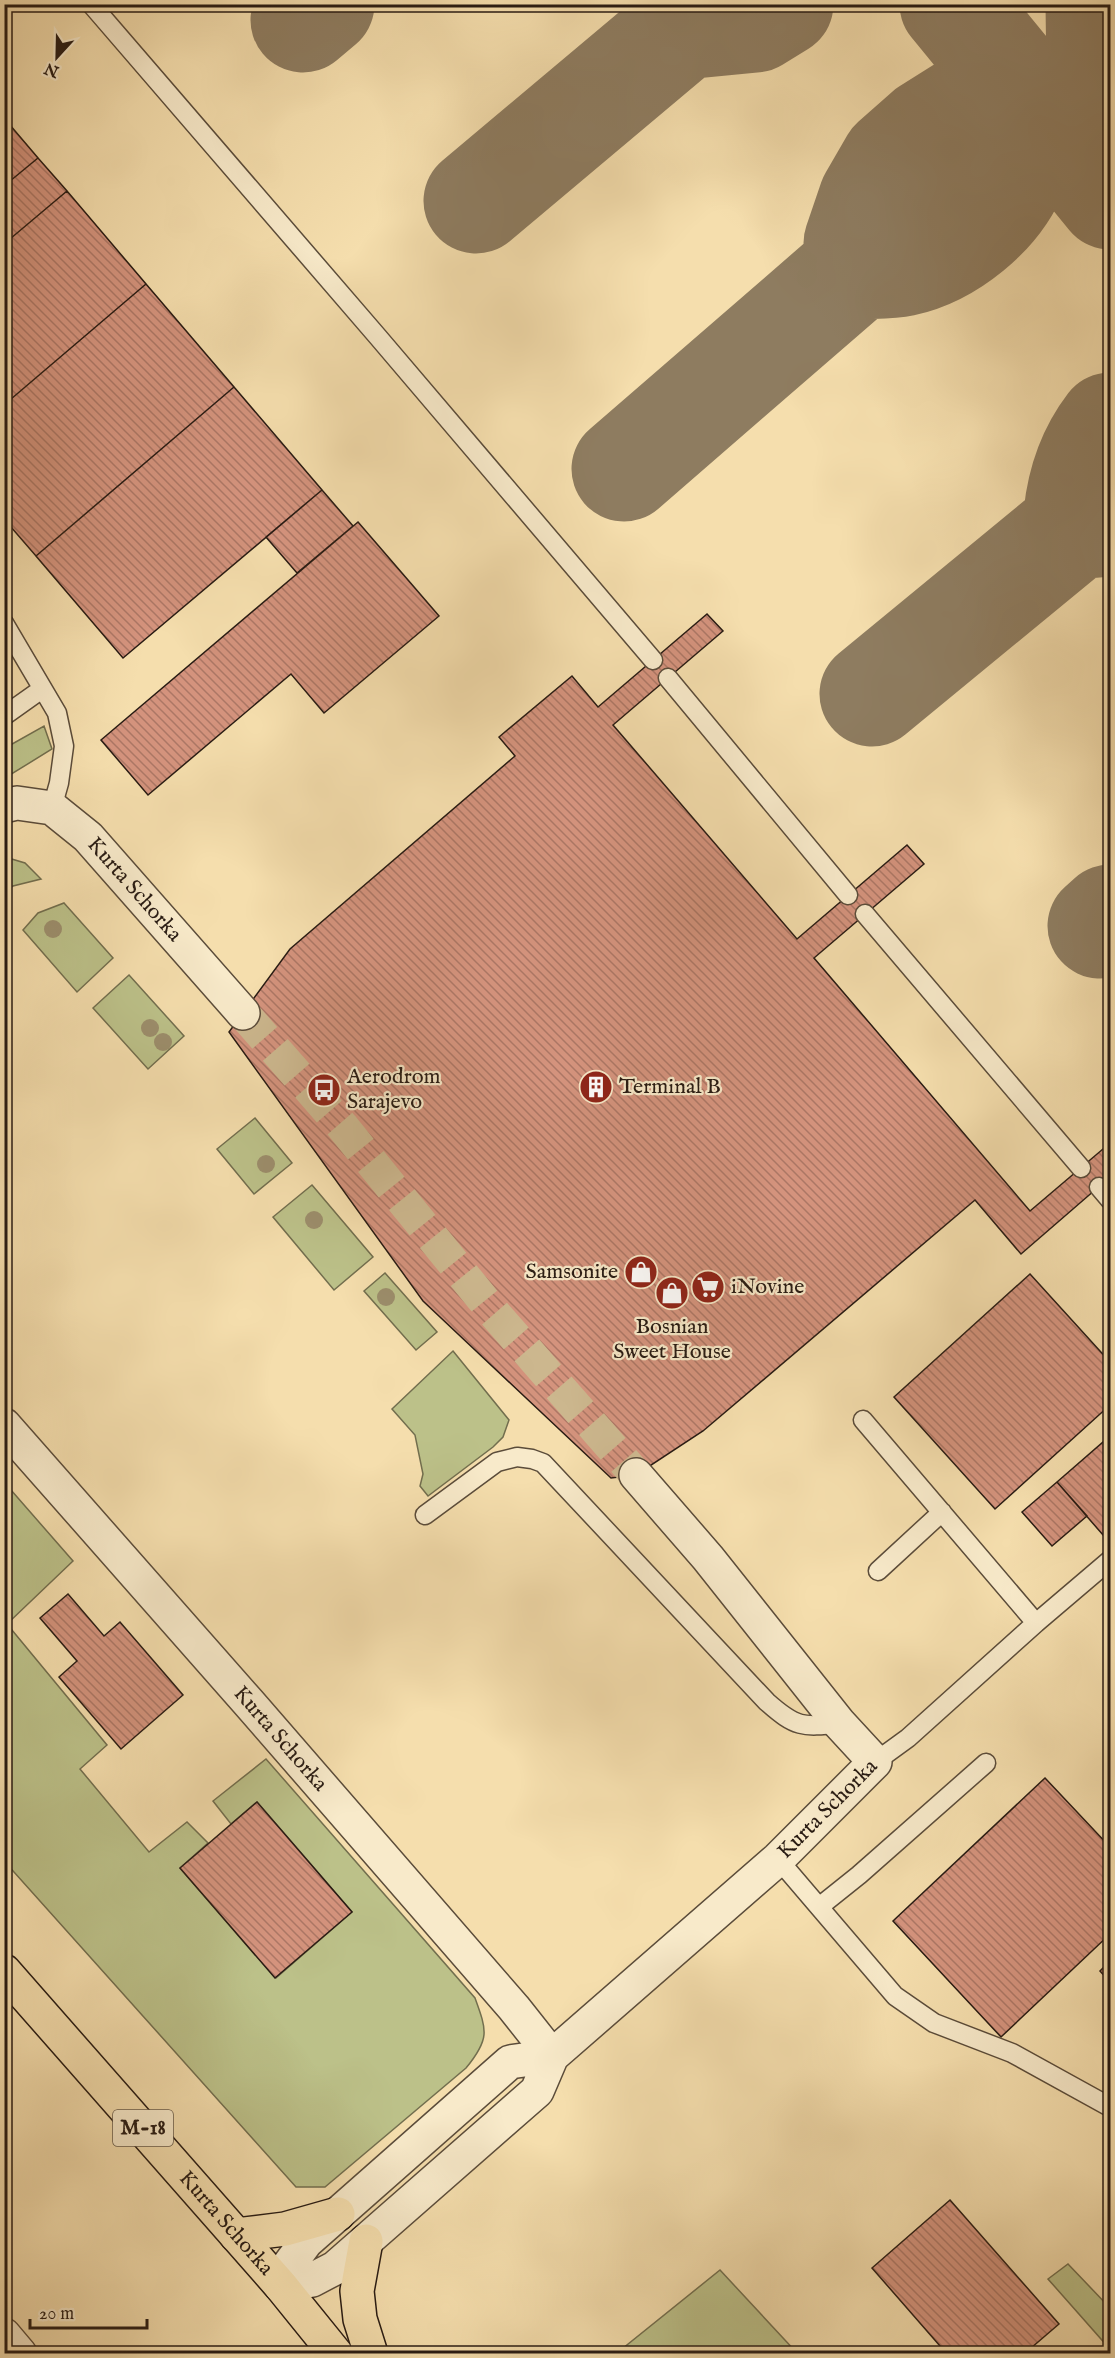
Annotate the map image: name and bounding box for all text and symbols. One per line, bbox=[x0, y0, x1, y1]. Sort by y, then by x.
north arrow bbox=[27, 27, 87, 87]
text: N bbox=[42, 57, 63, 81]
street label: Kurta Schorka bbox=[81, 831, 188, 948]
place label: Aerodrom Sarajevo bbox=[346, 1063, 441, 1116]
building icon: Terminal B bbox=[578, 1069, 614, 1105]
bus stop icon: Aerodrom Sarajevo bbox=[306, 1072, 342, 1108]
place label: Terminal B bbox=[619, 1073, 721, 1101]
shop icon: Samsonite bbox=[623, 1254, 659, 1290]
place label: Samsonite bbox=[526, 1258, 618, 1286]
supermarket icon: iNovine bbox=[690, 1269, 726, 1305]
place label: iNovine bbox=[731, 1273, 804, 1301]
shop icon: Bosnian Sweet House bbox=[654, 1275, 690, 1311]
place label: Bosnian Sweet House bbox=[613, 1313, 731, 1366]
street label: Kurta Schorka bbox=[227, 1680, 334, 1798]
street label: Kurta Schorka bbox=[772, 1753, 884, 1865]
road number: M-18 bbox=[113, 2110, 173, 2146]
street label: Kurta Schorka bbox=[172, 2165, 280, 2282]
scale bar bbox=[30, 2292, 147, 2330]
text: 20 m bbox=[39, 2303, 74, 2326]

